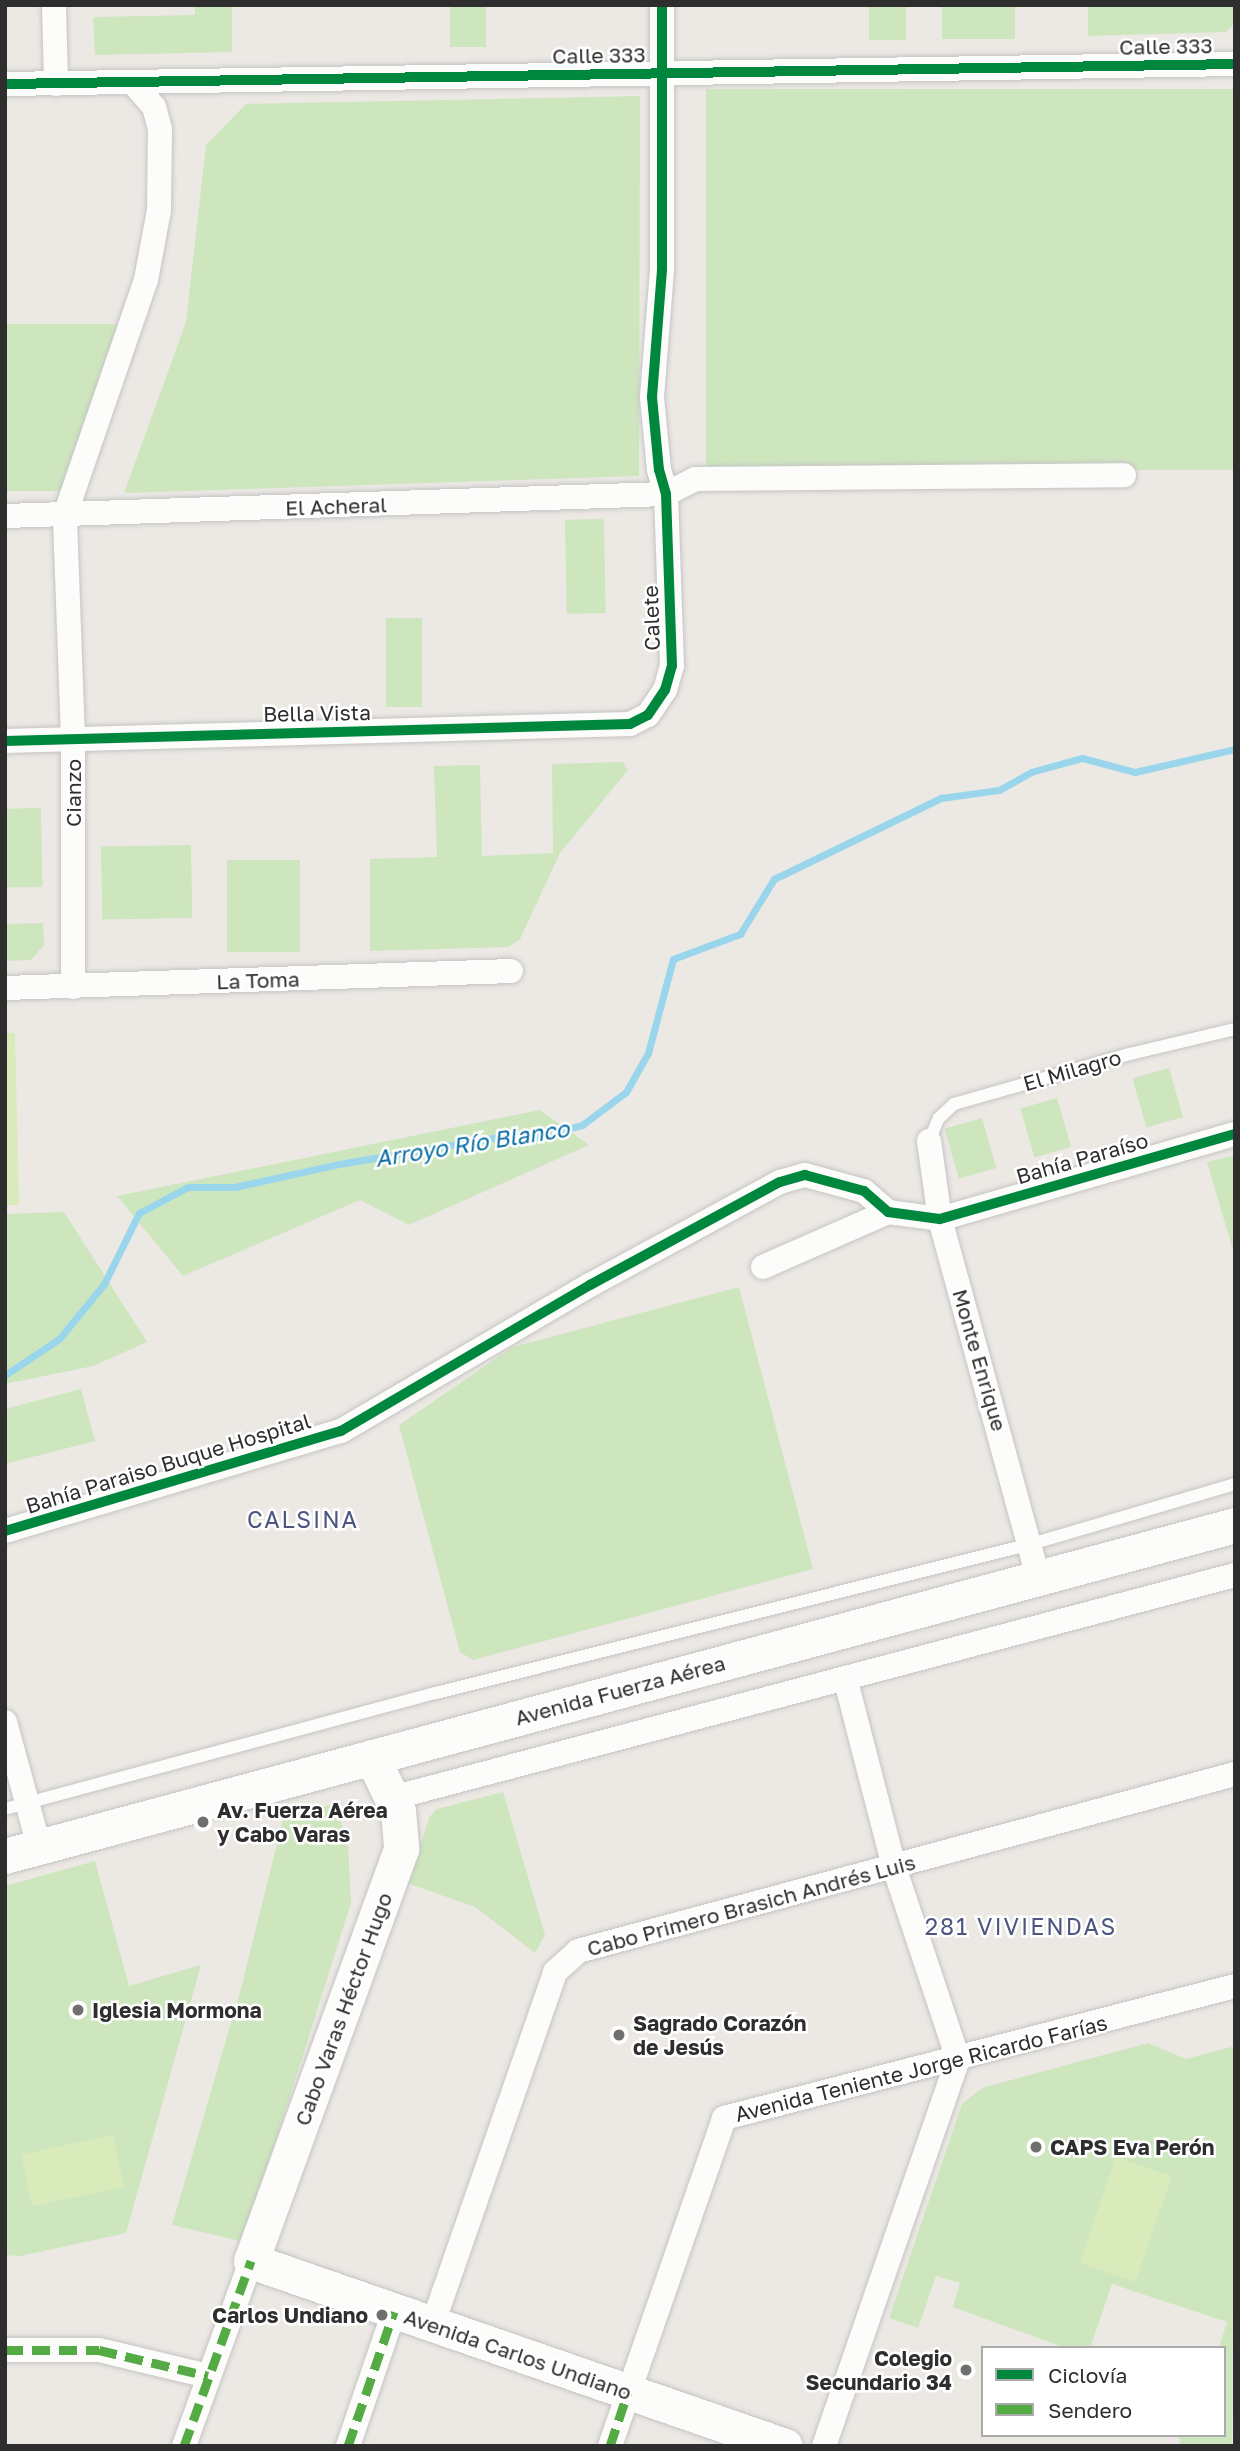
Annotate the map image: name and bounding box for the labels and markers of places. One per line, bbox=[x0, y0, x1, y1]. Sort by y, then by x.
place label: Av. Fuerza Aérea y Cabo Varas bbox=[217, 1797, 388, 1847]
marker: Av. Fuerza Aérea y Cabo Varas bbox=[195, 1814, 211, 1830]
place label: Iglesia Mormona bbox=[92, 1997, 262, 2023]
marker: Iglesia Mormona bbox=[70, 2002, 86, 2018]
place label: Sagrado Corazón de Jesús bbox=[633, 2010, 806, 2060]
marker: Sagrado Corazón de Jesús bbox=[611, 2027, 627, 2043]
place label: CAPS Eva Perón bbox=[1050, 2134, 1214, 2160]
marker: CAPS Eva Perón bbox=[1028, 2139, 1044, 2155]
place label: Carlos Undiano bbox=[212, 2302, 368, 2328]
marker: Carlos Undiano bbox=[374, 2307, 390, 2323]
place label: Colegio Secundario 34 bbox=[805, 2345, 952, 2395]
marker: Colegio Secundario 34 bbox=[958, 2362, 974, 2378]

